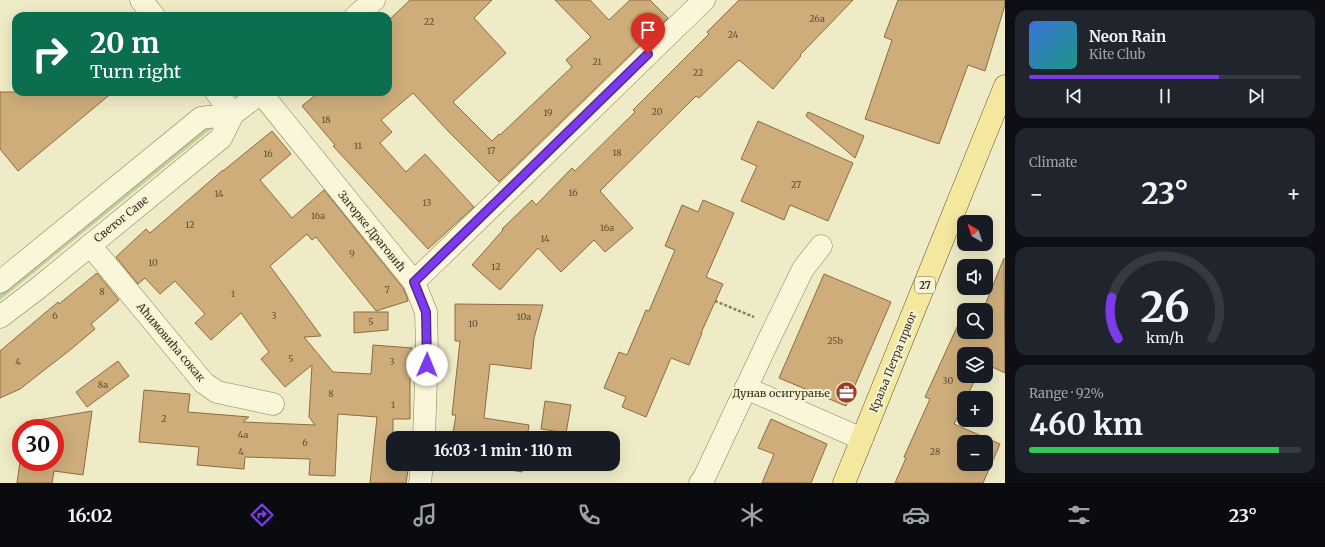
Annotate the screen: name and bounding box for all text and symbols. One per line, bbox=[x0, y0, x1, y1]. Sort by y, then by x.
pin bbox=[631, 13, 665, 54]
house number: 26a bbox=[809, 13, 825, 24]
house number: 22 bbox=[424, 16, 434, 27]
icon: arrive bbox=[637, 19, 659, 41]
text: 20 m bbox=[90, 25, 159, 61]
text: Neon Rain bbox=[1089, 27, 1166, 46]
icon: right bbox=[24, 28, 76, 80]
house number: 24 bbox=[728, 29, 739, 40]
text: Kite Club bbox=[1089, 46, 1145, 63]
house number: 21 bbox=[592, 56, 602, 67]
text: Turn right bbox=[90, 60, 181, 83]
house number: 22 bbox=[693, 67, 703, 78]
icon: previous bbox=[1063, 85, 1085, 107]
icon: pause bbox=[1154, 85, 1176, 107]
icon: next bbox=[1245, 85, 1267, 107]
house number: 20 bbox=[652, 106, 663, 117]
house number: 19 bbox=[543, 107, 553, 118]
house number: 18 bbox=[321, 114, 331, 125]
house number: 11 bbox=[354, 140, 362, 151]
house number: 17 bbox=[487, 145, 495, 156]
house number: 18 bbox=[612, 147, 622, 158]
house number: 16 bbox=[263, 148, 273, 159]
text: Climate bbox=[1029, 154, 1077, 171]
text: 23° bbox=[1141, 174, 1189, 212]
house number: 27 bbox=[791, 179, 801, 190]
text: − bbox=[1029, 180, 1044, 208]
text: + bbox=[1286, 180, 1301, 208]
house number: 16 bbox=[568, 187, 578, 198]
house number: 14 bbox=[214, 188, 224, 199]
street label: Загорке Драговић bbox=[335, 188, 409, 275]
street label: Светог Саве bbox=[91, 193, 151, 245]
house number: 13 bbox=[423, 197, 431, 208]
house number: 16a bbox=[311, 210, 325, 221]
north arrow bbox=[957, 215, 993, 251]
map controls bbox=[957, 215, 993, 471]
house number: 12 bbox=[185, 219, 195, 230]
house number: 16a bbox=[600, 222, 614, 233]
house number: 14 bbox=[540, 233, 550, 244]
house number: 9 bbox=[349, 248, 355, 259]
house number: 10 bbox=[148, 257, 158, 268]
button: sound bbox=[957, 259, 993, 295]
house number: 12 bbox=[491, 261, 501, 272]
road number: 27 bbox=[915, 277, 935, 293]
text: 26 bbox=[1140, 280, 1190, 332]
house number: 7 bbox=[384, 284, 390, 295]
house number: 8 bbox=[99, 286, 105, 297]
house number: 1 bbox=[231, 288, 235, 299]
street label: Аћимовића сокак bbox=[133, 299, 208, 384]
button: search bbox=[957, 303, 993, 339]
street label: Краља Петра првог bbox=[866, 309, 920, 414]
house number: 6 bbox=[52, 310, 58, 321]
house number: 3 bbox=[271, 310, 277, 321]
house number: 10a bbox=[517, 311, 531, 322]
house number: 5 bbox=[368, 316, 374, 327]
house number: 10 bbox=[468, 318, 478, 329]
text: km/h bbox=[1146, 328, 1184, 346]
house number: 25b bbox=[827, 335, 843, 346]
position arrow bbox=[406, 344, 448, 386]
button: layers bbox=[957, 347, 993, 383]
house number: 5 bbox=[288, 353, 294, 364]
house number: 4 bbox=[15, 356, 21, 367]
house number: 3 bbox=[389, 356, 395, 367]
house number: 30 bbox=[943, 375, 954, 386]
house number: 8a bbox=[98, 379, 108, 390]
office icon: Дунав осигурање bbox=[833, 380, 859, 406]
text: Range · 92% bbox=[1029, 385, 1104, 402]
place label: Дунав осигурање bbox=[732, 386, 830, 400]
house number: 8 bbox=[328, 388, 334, 399]
button: + bbox=[957, 391, 993, 427]
house number: 1 bbox=[391, 399, 395, 410]
text: 460 km bbox=[1029, 405, 1143, 443]
house number: 2 bbox=[161, 413, 167, 424]
speed limit sign: 30 bbox=[12, 419, 64, 471]
house number: 4a bbox=[238, 429, 248, 440]
button: − bbox=[957, 435, 993, 471]
house number: 6 bbox=[302, 437, 308, 448]
text: 16:03 · 1 min · 110 m bbox=[434, 441, 572, 460]
house number: 4 bbox=[238, 446, 244, 457]
house number: 28 bbox=[930, 446, 940, 457]
icon: directions bbox=[248, 501, 276, 529]
icon: music bbox=[411, 501, 439, 529]
icon: phone bbox=[575, 501, 603, 529]
icon: climate bbox=[738, 501, 766, 529]
icon: car bbox=[902, 501, 930, 529]
icon: filters bbox=[1065, 501, 1093, 529]
text: 16:02 bbox=[68, 504, 112, 527]
text: 23° bbox=[1229, 504, 1257, 527]

